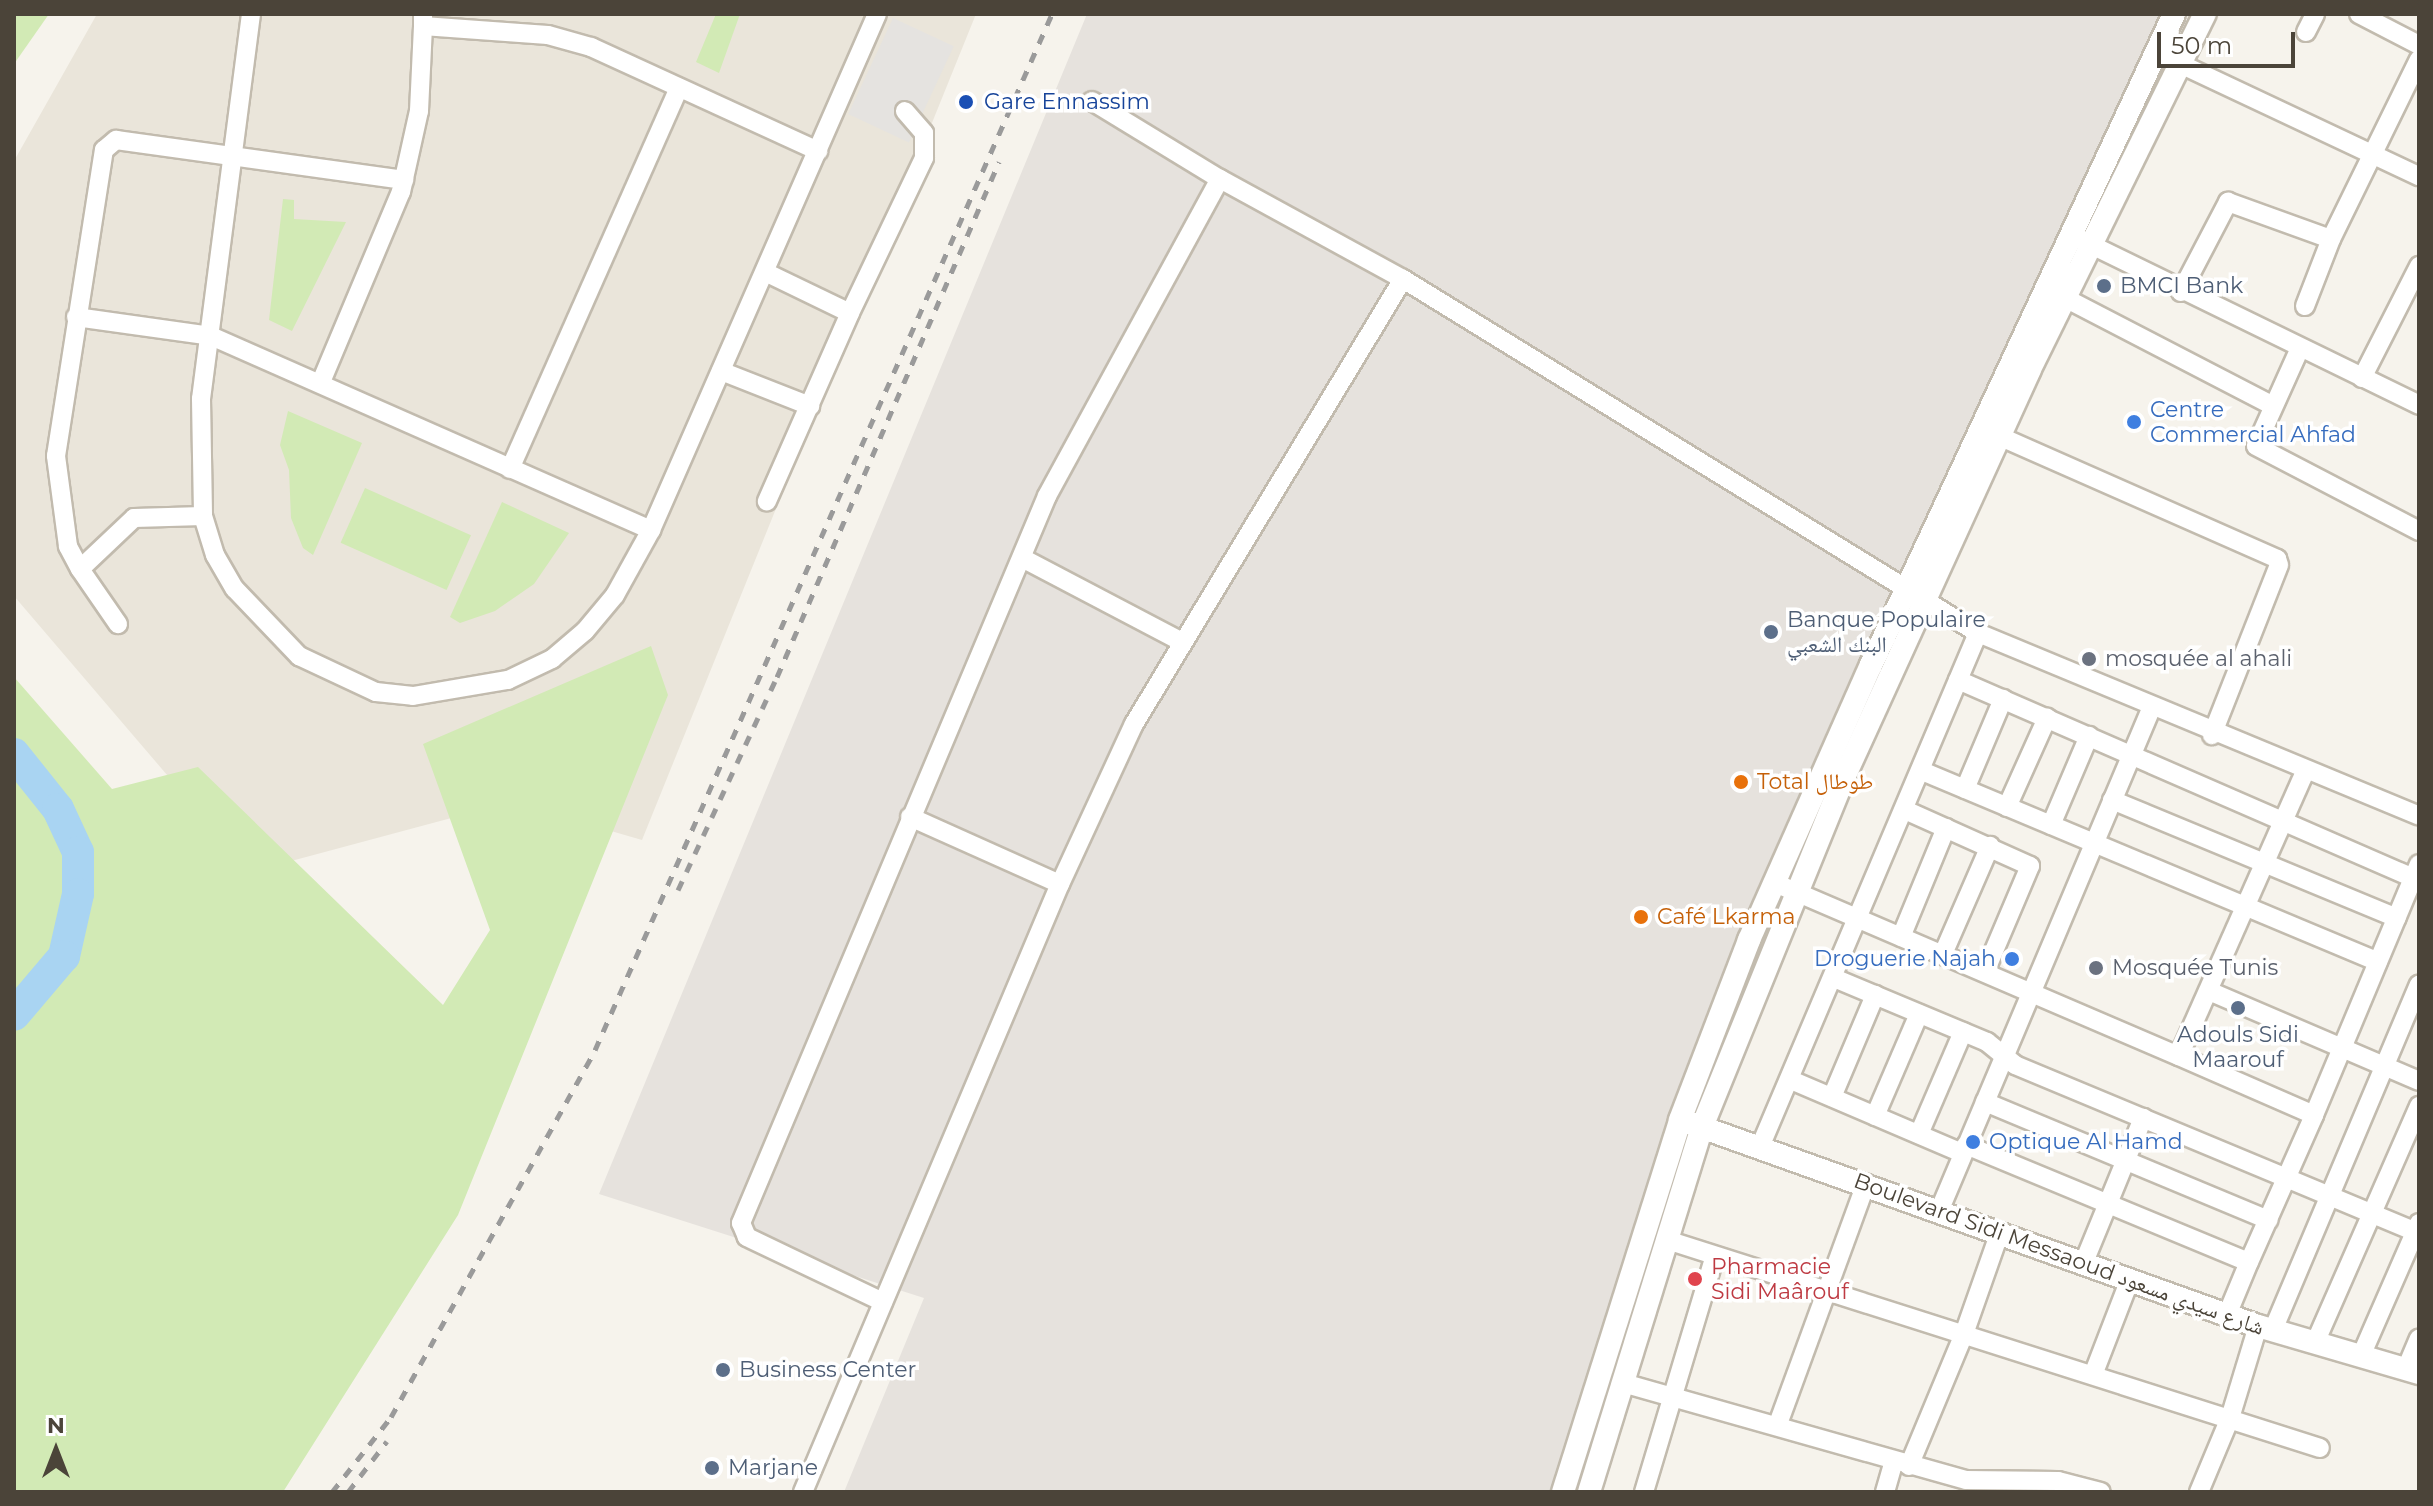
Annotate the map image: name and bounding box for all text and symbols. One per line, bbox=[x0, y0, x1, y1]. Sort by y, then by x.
scale bar bbox=[2161, 16, 2299, 66]
text: 50 m bbox=[2171, 31, 2232, 60]
place label: Gare Ennassim bbox=[984, 89, 1150, 115]
marker: Gare Ennassim bbox=[955, 91, 977, 113]
place label: BMCI Bank bbox=[2120, 273, 2243, 299]
marker: BMCI Bank bbox=[2095, 277, 2113, 295]
place label: Centre Commercial Ahfad bbox=[2150, 396, 2356, 448]
marker: Centre Commercial Ahfad bbox=[2125, 413, 2143, 431]
place label: Banque Populaire البنك الشعبي bbox=[1787, 606, 1986, 658]
marker: Banque Populaire البنك الشعبي bbox=[1762, 623, 1780, 641]
place label: mosquée al ahali bbox=[2105, 646, 2292, 672]
marker: mosquée al ahali bbox=[2080, 650, 2098, 668]
place label: Total طوطال bbox=[1757, 769, 1873, 795]
marker: Total طوطال bbox=[1732, 773, 1750, 791]
place label: Café Lkarma bbox=[1657, 904, 1796, 930]
marker: Café Lkarma bbox=[1632, 908, 1650, 926]
place label: Droguerie Najah bbox=[1814, 946, 1996, 972]
marker: Droguerie Najah bbox=[2003, 950, 2021, 968]
place label: Mosquée Tunis bbox=[2112, 955, 2278, 981]
marker: Mosquée Tunis bbox=[2087, 959, 2105, 977]
marker: Adouls Sidi Maarouf bbox=[2229, 999, 2247, 1017]
place label: Adouls Sidi Maarouf bbox=[2177, 1021, 2299, 1072]
place label: Optique Al Hamd bbox=[1989, 1129, 2183, 1155]
marker: Optique Al Hamd bbox=[1964, 1133, 1982, 1151]
street label: Boulevard Sidi Messaoud شارع سيدي مسعود bbox=[1850, 1167, 2268, 1341]
place label: Pharmacie Sidi Maârouf bbox=[1711, 1253, 1849, 1304]
marker: Pharmacie Sidi Maârouf bbox=[1686, 1270, 1704, 1288]
place label: Business Center bbox=[739, 1357, 916, 1383]
marker: Business Center bbox=[714, 1361, 732, 1379]
north arrow bbox=[16, 1410, 96, 1490]
text: N bbox=[47, 1412, 65, 1439]
place label: Marjane bbox=[728, 1455, 818, 1481]
marker: Marjane bbox=[703, 1459, 721, 1477]

